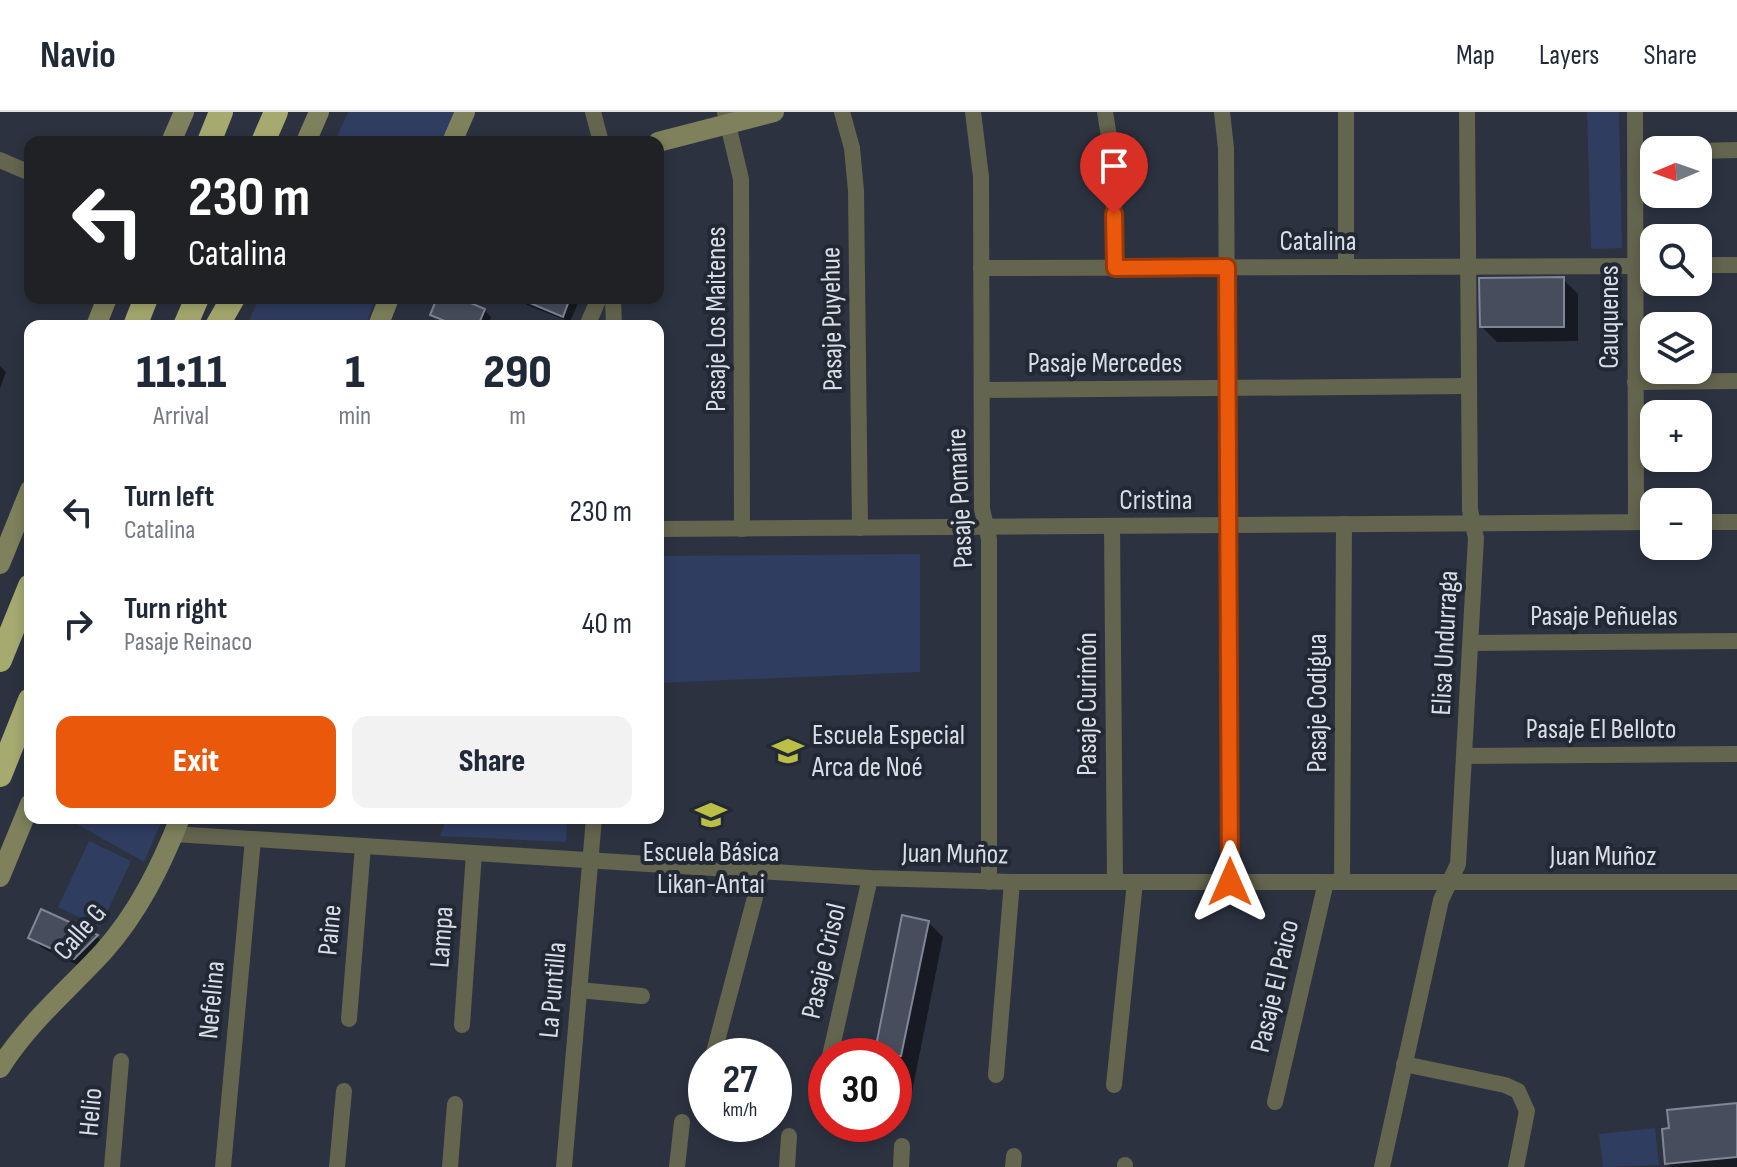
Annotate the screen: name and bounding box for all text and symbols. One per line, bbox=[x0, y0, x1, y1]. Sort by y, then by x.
text: Navio bbox=[40, 33, 116, 78]
text: Map bbox=[1456, 39, 1495, 72]
text: Layers bbox=[1539, 39, 1599, 72]
text: Share bbox=[1643, 39, 1697, 72]
pin bbox=[1080, 132, 1148, 214]
north arrow bbox=[1640, 136, 1712, 208]
map controls bbox=[1640, 136, 1712, 560]
icon: arrive bbox=[1092, 144, 1136, 188]
text: 230 m bbox=[188, 165, 310, 232]
icon: left bbox=[56, 168, 160, 272]
button: search bbox=[1640, 224, 1712, 296]
street label: Catalina bbox=[1280, 225, 1356, 258]
street label: Pasaje Los Maitenes bbox=[700, 226, 733, 412]
text: Catalina bbox=[188, 233, 287, 276]
street label: Pasaje Puyehue bbox=[814, 247, 850, 391]
street label: Cauquenes bbox=[1593, 265, 1626, 369]
button: layers bbox=[1640, 312, 1712, 384]
text: 11:11 bbox=[136, 344, 226, 401]
text: 1 bbox=[345, 344, 365, 401]
text: 290 bbox=[483, 344, 552, 401]
street label: Pasaje Mercedes bbox=[1028, 347, 1182, 380]
button: + bbox=[1640, 400, 1712, 472]
text: Arrival bbox=[153, 401, 209, 432]
text: min bbox=[339, 401, 371, 432]
text: m bbox=[509, 401, 526, 432]
street label: Pasaje Pomaire bbox=[940, 427, 980, 569]
text: Turn left bbox=[124, 479, 214, 515]
street label: Cristina bbox=[1119, 484, 1193, 517]
button: − bbox=[1640, 488, 1712, 560]
icon: left bbox=[56, 490, 100, 534]
text: 230 m bbox=[570, 494, 632, 530]
text: Catalina bbox=[124, 515, 195, 546]
street label: Elisa Undurraga bbox=[1425, 570, 1465, 716]
text: Turn right bbox=[124, 591, 227, 627]
street label: Pasaje Peñuelas bbox=[1530, 600, 1678, 633]
icon: right bbox=[56, 602, 100, 646]
text: 40 m bbox=[582, 606, 632, 642]
text: Pasaje Reinaco bbox=[124, 627, 252, 658]
street label: Pasaje Curimón bbox=[1071, 632, 1104, 776]
street label: Pasaje Codigua bbox=[1301, 633, 1334, 773]
street label: Pasaje El Belloto bbox=[1526, 713, 1676, 746]
button: Exit bbox=[56, 716, 336, 808]
button: Share bbox=[352, 716, 632, 808]
place label: Escuela Especial Arca de Noé bbox=[811, 719, 965, 784]
school or university icon: Escuela Especial Arca de Noé bbox=[771, 734, 805, 768]
school or university icon: Escuela Básica Likan-Antai bbox=[694, 798, 728, 832]
place label: Escuela Básica Likan-Antai bbox=[643, 836, 779, 901]
street label: Juan Muñoz bbox=[901, 837, 1008, 871]
position arrow bbox=[1188, 840, 1272, 924]
street label: Juan Muñoz bbox=[1549, 840, 1656, 873]
street label: Calle G bbox=[47, 897, 113, 967]
street label: Pasaje Crisol bbox=[795, 900, 853, 1022]
street label: Paine bbox=[311, 903, 349, 957]
street label: Lampa bbox=[423, 905, 461, 969]
street label: Pasaje El Paico bbox=[1244, 917, 1306, 1055]
street label: La Puntilla bbox=[532, 941, 574, 1039]
street label: Nefelina bbox=[192, 960, 232, 1040]
speed limit sign: 30 bbox=[808, 1038, 912, 1142]
text: 27 bbox=[723, 1056, 757, 1104]
street label: Helio bbox=[72, 1087, 110, 1137]
text: km/h bbox=[723, 1098, 757, 1122]

